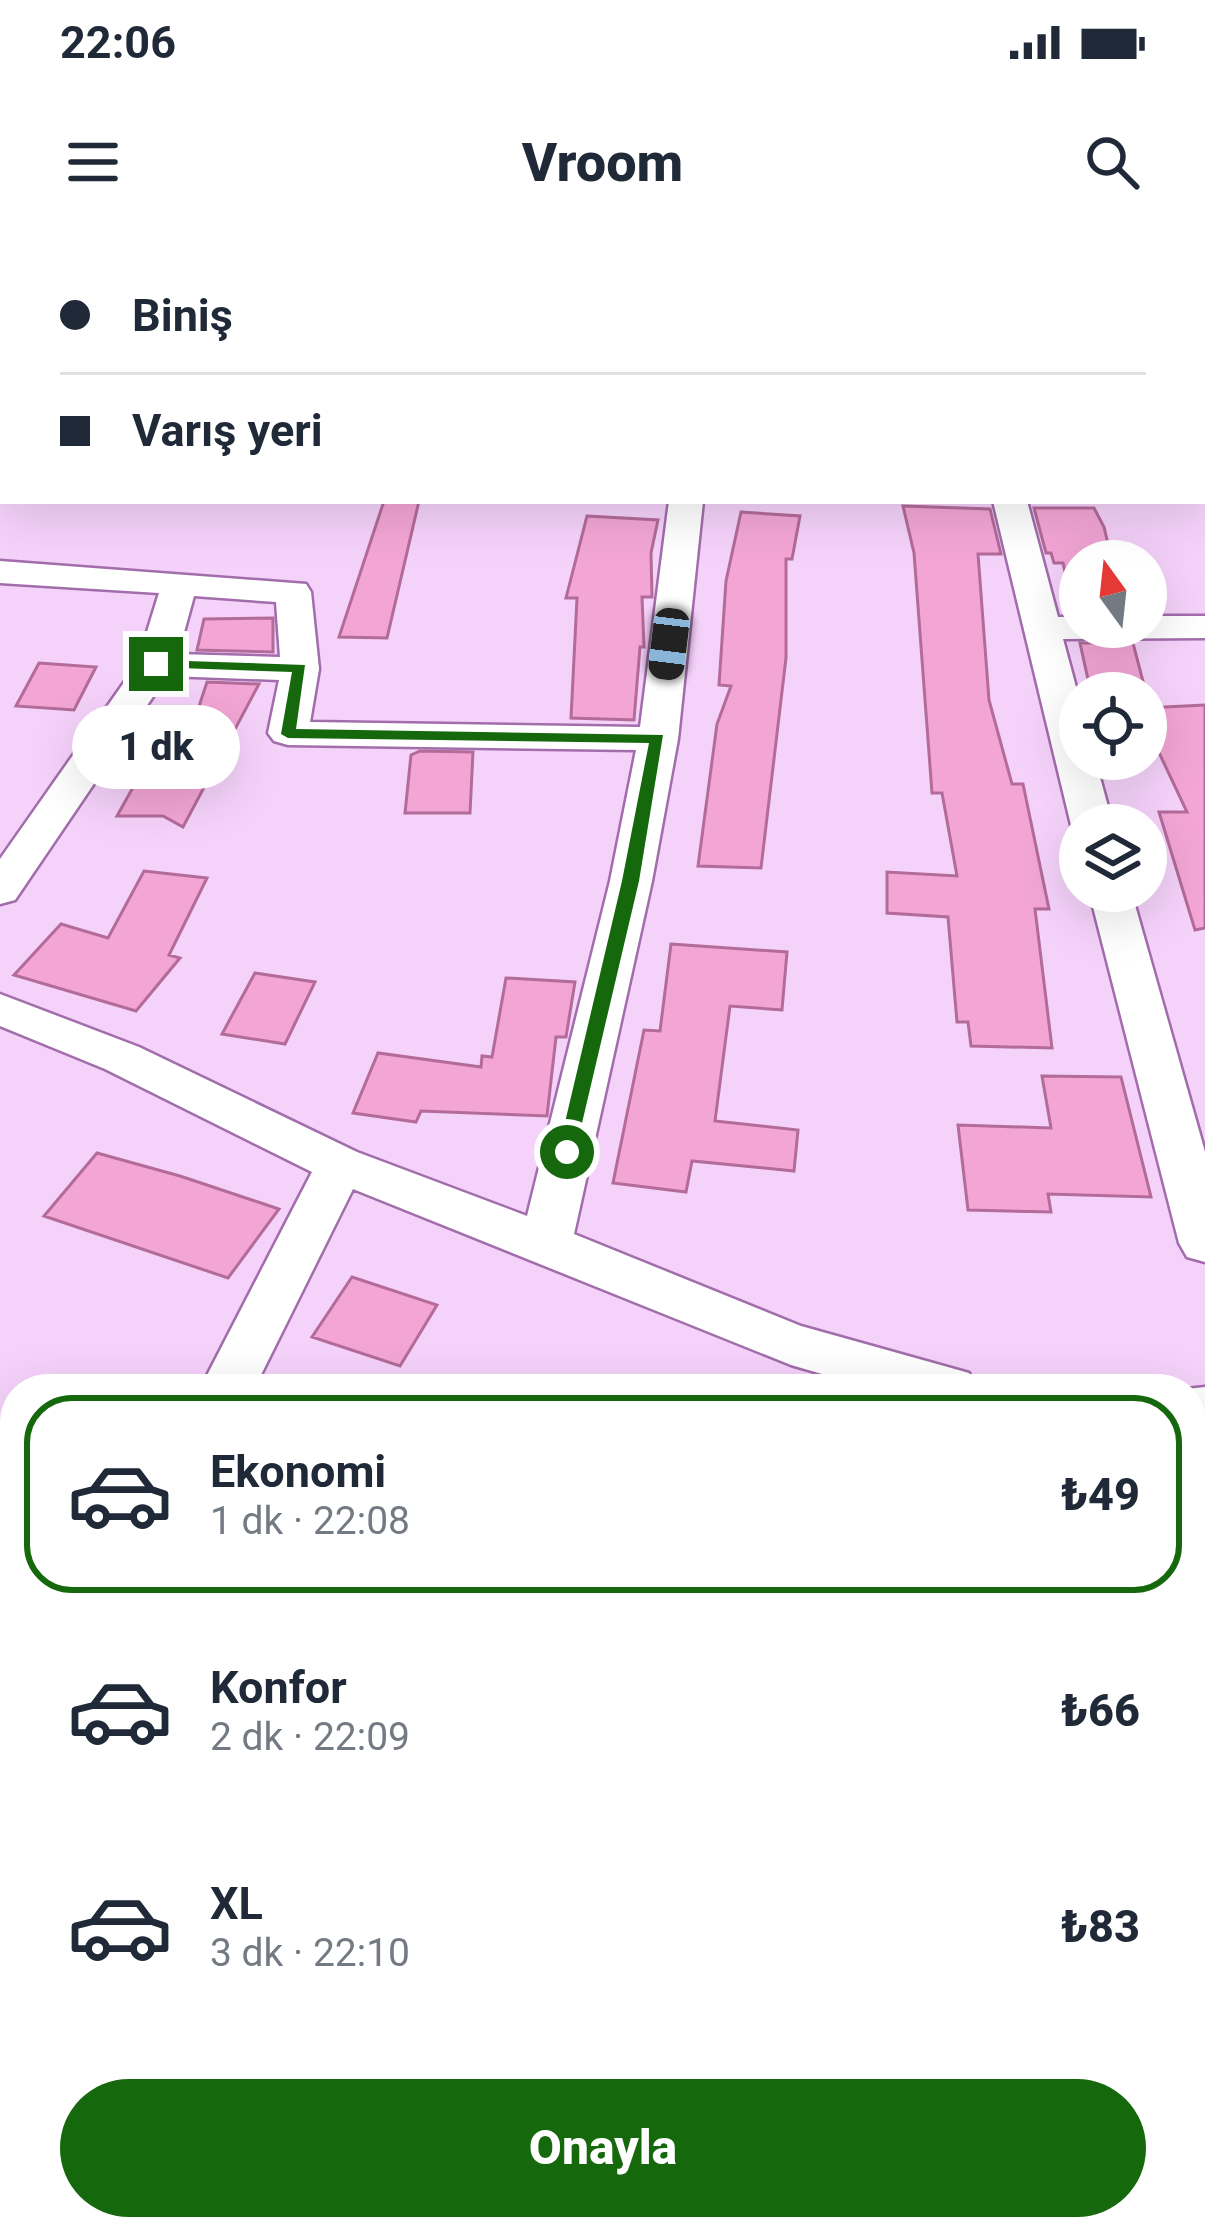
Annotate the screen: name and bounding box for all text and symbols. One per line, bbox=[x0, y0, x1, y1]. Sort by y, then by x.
text: 22:06 bbox=[60, 16, 176, 69]
icon: menu bbox=[60, 129, 126, 195]
icon: search bbox=[1079, 129, 1145, 195]
text: Vroom bbox=[522, 131, 683, 194]
text: Biniş bbox=[132, 289, 233, 342]
text: Varış yeri bbox=[132, 404, 323, 457]
north arrow bbox=[1059, 540, 1167, 648]
map controls bbox=[1059, 540, 1167, 912]
car bbox=[647, 606, 691, 682]
route end bbox=[129, 637, 183, 691]
button: locate bbox=[1059, 672, 1167, 780]
callout: 1 dk bbox=[72, 706, 240, 790]
text: 1 dk bbox=[118, 724, 194, 770]
button: layers bbox=[1059, 804, 1167, 912]
route start bbox=[540, 1125, 594, 1179]
icon: car bbox=[66, 1440, 174, 1548]
text: Ekonomi bbox=[210, 1445, 386, 1498]
text: ₺49 bbox=[1061, 1468, 1140, 1521]
text: 1 dk · 22:08 bbox=[210, 1498, 410, 1544]
icon: car bbox=[66, 1656, 174, 1764]
text: Konfor bbox=[210, 1661, 347, 1714]
text: ₺66 bbox=[1061, 1684, 1140, 1737]
text: 2 dk · 22:09 bbox=[210, 1714, 410, 1760]
icon: car bbox=[66, 1872, 174, 1980]
text: XL bbox=[210, 1877, 263, 1930]
text: ₺83 bbox=[1061, 1900, 1140, 1953]
text: 3 dk · 22:10 bbox=[210, 1930, 410, 1976]
button: Onayla bbox=[60, 2079, 1146, 2217]

